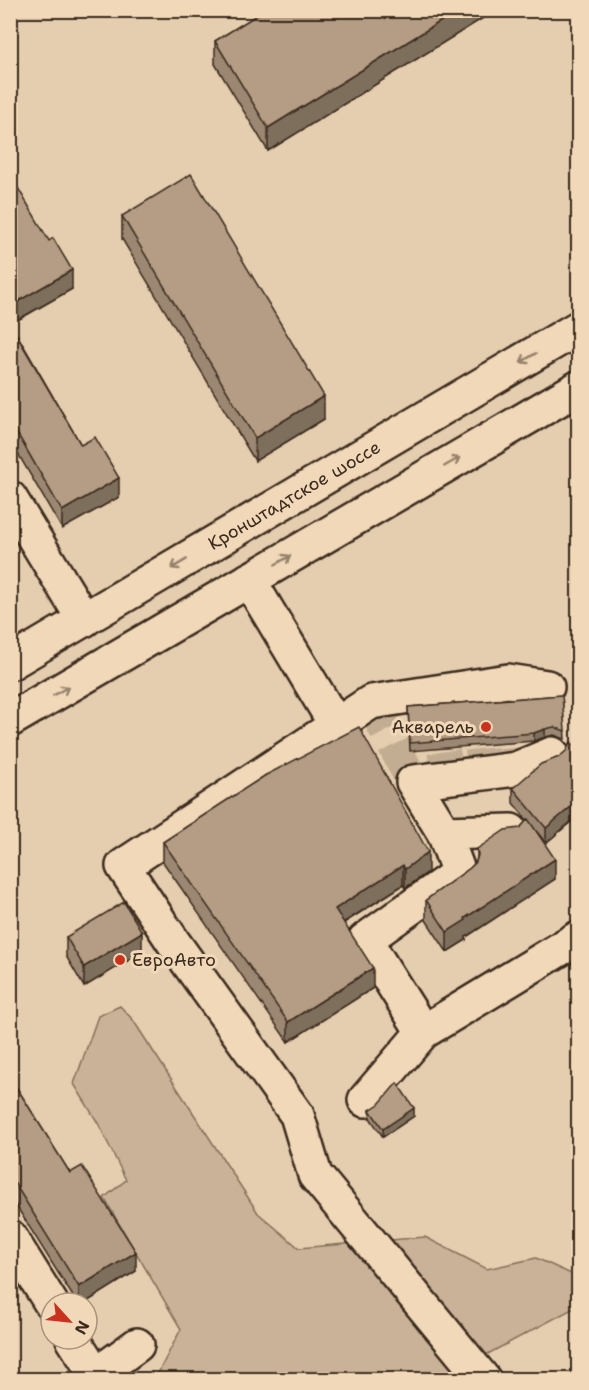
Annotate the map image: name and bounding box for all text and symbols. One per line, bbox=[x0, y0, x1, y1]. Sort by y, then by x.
one-way arrow bbox=[520, 352, 537, 364]
street label: Кронштадтское шоссе bbox=[204, 435, 385, 556]
one-way arrow bbox=[443, 455, 460, 467]
one-way arrow bbox=[274, 554, 291, 566]
one-way arrow bbox=[171, 558, 188, 570]
one-way arrow bbox=[52, 684, 69, 696]
place label: Акварель bbox=[392, 715, 474, 739]
marker: Акварель bbox=[479, 720, 493, 734]
place label: ЕвроАвто bbox=[132, 948, 216, 972]
marker: ЕвроАвто bbox=[113, 953, 127, 967]
north arrow bbox=[39, 1291, 99, 1351]
text: N bbox=[70, 1317, 94, 1338]

